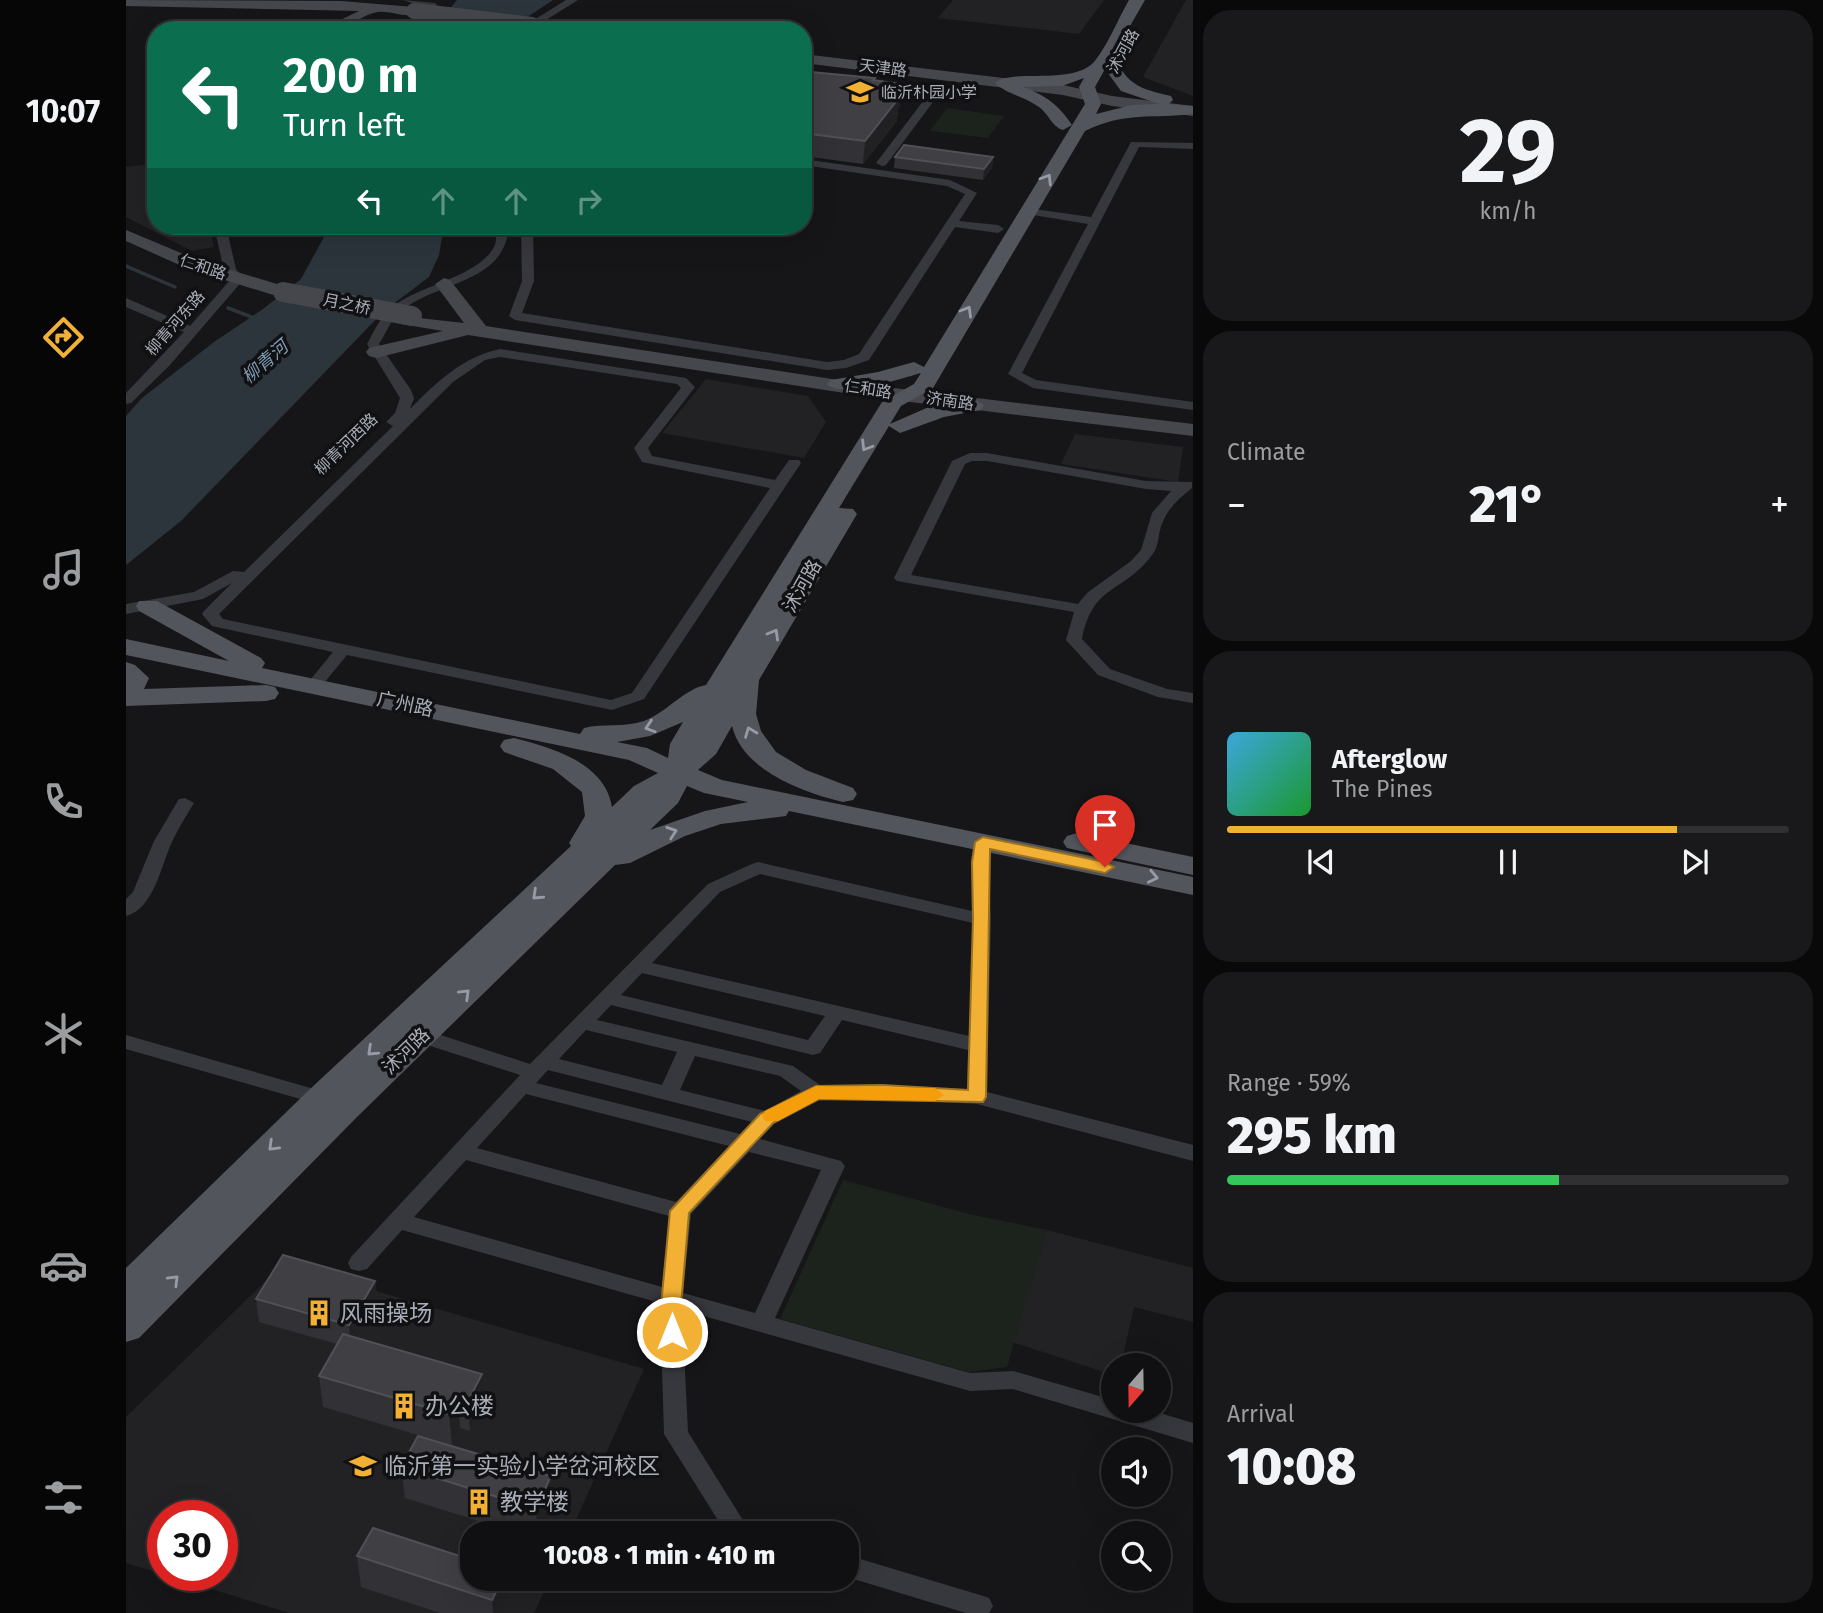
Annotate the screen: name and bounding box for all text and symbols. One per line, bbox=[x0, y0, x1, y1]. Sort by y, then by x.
street label: 沭河路 bbox=[1103, 25, 1143, 77]
text: 200 m bbox=[283, 46, 419, 105]
icon: left bbox=[168, 49, 259, 140]
street label: 天津路 bbox=[858, 56, 908, 80]
school or university icon: 临沂朴园小学 bbox=[845, 77, 875, 107]
place label: 临沂朴园小学 bbox=[881, 83, 977, 102]
text: 10:07 bbox=[26, 92, 100, 130]
text: 29 bbox=[1459, 97, 1557, 206]
text: Turn left bbox=[283, 106, 405, 144]
one-way arrow bbox=[1038, 173, 1051, 186]
icon: left bbox=[351, 182, 389, 220]
icon: ahead bbox=[424, 182, 462, 220]
icon: ahead bbox=[497, 182, 535, 220]
icon: right bbox=[570, 182, 608, 220]
text: km/h bbox=[1480, 197, 1536, 225]
street label: 仁和路 bbox=[177, 250, 229, 284]
street label: 柳青河东路 bbox=[142, 287, 208, 359]
street label: 月之桥 bbox=[322, 290, 372, 318]
one-way arrow bbox=[959, 306, 972, 319]
icon: directions bbox=[39, 313, 88, 362]
water label: 柳青河 bbox=[237, 334, 295, 388]
street label: 仁和路 bbox=[843, 376, 893, 402]
street label: 济南路 bbox=[925, 388, 975, 414]
street label: 柳青河西路 bbox=[311, 409, 381, 479]
one-way arrow bbox=[861, 438, 874, 451]
text: Climate bbox=[1227, 438, 1306, 466]
text: 21° bbox=[1469, 473, 1547, 536]
text: − bbox=[1227, 482, 1246, 528]
text: + bbox=[1770, 482, 1789, 528]
icon: music bbox=[39, 545, 88, 594]
street label: 沭河路 bbox=[778, 556, 826, 616]
one-way arrow bbox=[765, 629, 778, 642]
street label: 广州路 bbox=[375, 687, 435, 721]
one-way arrow bbox=[645, 719, 657, 733]
one-way arrow bbox=[744, 726, 758, 739]
text: Afterglow bbox=[1332, 744, 1447, 775]
text: The Pines bbox=[1332, 775, 1433, 803]
icon: phone bbox=[39, 777, 88, 826]
pin bbox=[1075, 795, 1135, 867]
icon: arrive bbox=[1086, 806, 1124, 844]
one-way arrow bbox=[666, 826, 678, 840]
icon: previous bbox=[1302, 843, 1340, 881]
icon: pause bbox=[1489, 843, 1527, 881]
icon: next bbox=[1676, 843, 1714, 881]
one-way arrow bbox=[1147, 869, 1159, 884]
one-way arrow bbox=[532, 886, 545, 899]
one-way arrow bbox=[457, 990, 470, 1003]
icon: climate bbox=[39, 1009, 88, 1058]
street label: 沭河路 bbox=[378, 1023, 434, 1079]
one-way arrow bbox=[367, 1042, 380, 1055]
text: Range · 59% bbox=[1227, 1069, 1351, 1097]
text: 295 km bbox=[1227, 1104, 1397, 1167]
one-way arrow bbox=[268, 1138, 281, 1151]
icon: car bbox=[39, 1241, 88, 1290]
one-way arrow bbox=[166, 1275, 179, 1288]
position arrow bbox=[635, 1295, 709, 1369]
building icon: 风雨操场 bbox=[304, 1298, 334, 1328]
place label: 风雨操场 bbox=[340, 1299, 432, 1327]
north arrow bbox=[1101, 1353, 1171, 1423]
map controls bbox=[1101, 1353, 1171, 1591]
building icon: 办公楼 bbox=[389, 1391, 419, 1421]
place label: 办公楼 bbox=[425, 1392, 494, 1420]
text: Arrival bbox=[1227, 1400, 1294, 1428]
text: 10:08 bbox=[1227, 1435, 1357, 1498]
button: sound bbox=[1101, 1437, 1171, 1507]
school or university icon: 临沂第一实验小学岔河校区 bbox=[348, 1451, 378, 1481]
place label: 临沂第一实验小学岔河校区 bbox=[384, 1452, 660, 1480]
icon: filters bbox=[39, 1473, 88, 1522]
building icon: 教学楼 bbox=[464, 1487, 494, 1517]
place label: 教学楼 bbox=[500, 1488, 569, 1516]
speed limit sign: 30 bbox=[147, 1500, 238, 1591]
button: search bbox=[1101, 1521, 1171, 1591]
text: 10:08 · 1 min · 410 m bbox=[544, 1540, 775, 1571]

